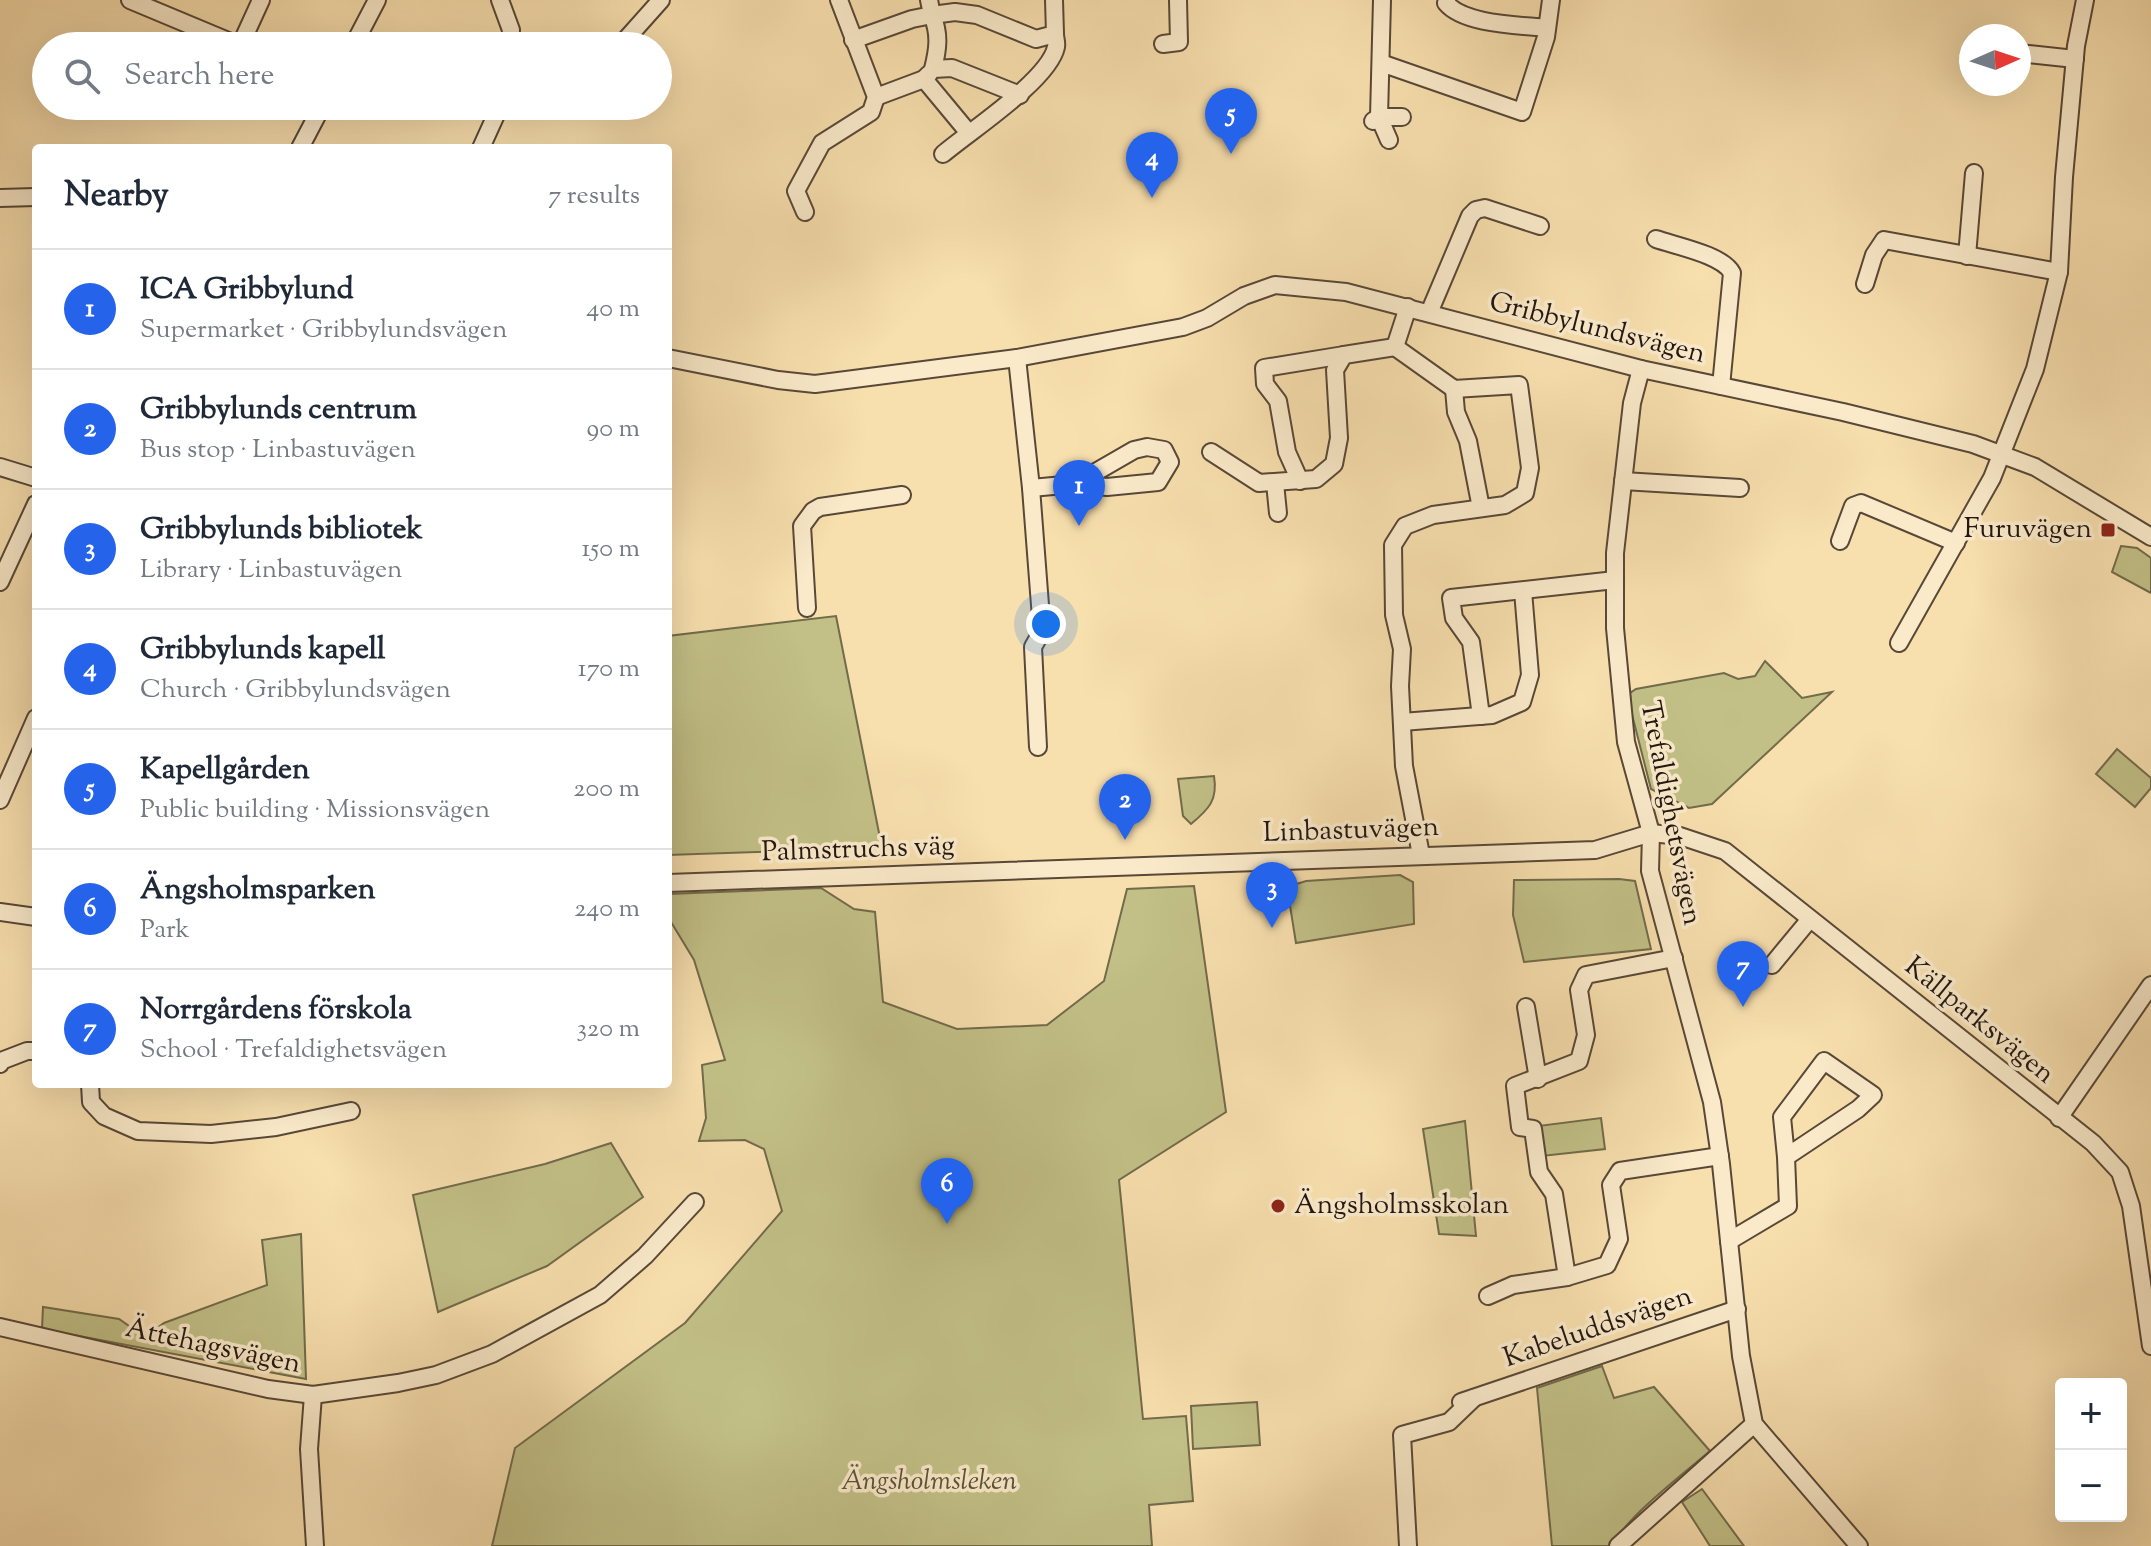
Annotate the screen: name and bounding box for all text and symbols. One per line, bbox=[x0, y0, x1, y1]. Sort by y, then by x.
north arrow bbox=[1959, 24, 2031, 96]
search box bbox=[32, 32, 672, 120]
icon: search bbox=[60, 54, 104, 98]
text: Search here bbox=[124, 55, 274, 98]
pin: 5 bbox=[1205, 88, 1257, 154]
pin: 4 bbox=[1126, 132, 1178, 198]
text: Nearby bbox=[64, 172, 169, 221]
text: 7 results bbox=[548, 178, 640, 215]
text: ICA Gribbylund bbox=[140, 269, 354, 312]
street label: Gribbylundsvägen bbox=[1485, 283, 1709, 375]
text: 1 bbox=[86, 291, 94, 328]
text: 40 m bbox=[586, 291, 640, 328]
text: Supermarket · Gribbylundsvägen bbox=[140, 312, 507, 349]
text: Gribbylunds centrum bbox=[140, 389, 417, 432]
text: 2 bbox=[84, 411, 96, 448]
text: 90 m bbox=[587, 411, 640, 448]
text: Bus stop · Linbastuvägen bbox=[140, 432, 416, 469]
pin: 1 bbox=[1053, 460, 1105, 526]
text: Gribbylunds bibliotek bbox=[140, 509, 423, 552]
place label: Furuvägen bbox=[1964, 510, 2092, 550]
marker: Furuvägen bbox=[2099, 521, 2117, 539]
text: 3 bbox=[85, 531, 95, 568]
text: 150 m bbox=[581, 531, 640, 568]
text: Library · Linbastuvägen bbox=[140, 552, 402, 589]
your location bbox=[1026, 604, 1066, 644]
text: Gribbylunds kapell bbox=[140, 629, 385, 672]
text: 4 bbox=[83, 651, 97, 688]
text: 170 m bbox=[578, 651, 640, 688]
text: Church · Gribbylundsvägen bbox=[140, 672, 451, 709]
street label: Trefaldighetsvägen bbox=[1629, 697, 1711, 929]
text: Kapellgården bbox=[140, 749, 310, 792]
text: 5 bbox=[86, 771, 94, 808]
text: 200 m bbox=[573, 771, 640, 808]
pin: 2 bbox=[1099, 774, 1151, 840]
text: Public building · Missionsvägen bbox=[140, 792, 490, 829]
street label: Linbastuvägen bbox=[1262, 808, 1440, 854]
street label: Palmstruchs väg bbox=[761, 827, 955, 873]
pin: 3 bbox=[1246, 862, 1298, 928]
text: Ängsholmsparken bbox=[140, 869, 375, 912]
text: 6 bbox=[84, 891, 96, 928]
text: 240 m bbox=[574, 891, 640, 928]
text: Park bbox=[140, 912, 190, 949]
pin: 7 bbox=[1717, 941, 1769, 1007]
street label: Källparksvägen bbox=[1895, 948, 2063, 1094]
text: Norrgårdens förskola bbox=[140, 989, 412, 1032]
text: 7 bbox=[83, 1011, 97, 1048]
text: 320 m bbox=[577, 1011, 640, 1048]
text: School · Trefaldighetsvägen bbox=[140, 1032, 447, 1069]
pin: 6 bbox=[921, 1158, 973, 1224]
place label: Ängsholmsskolan bbox=[1294, 1186, 1509, 1226]
marker: Ängsholmsskolan bbox=[1269, 1197, 1287, 1215]
street label: Kabeluddsvägen bbox=[1498, 1277, 1698, 1379]
street label: Ättehagsvägen bbox=[122, 1309, 304, 1385]
map controls bbox=[2055, 1378, 2127, 1522]
button: + bbox=[2055, 1378, 2127, 1450]
button: − bbox=[2055, 1450, 2127, 1522]
park label: Ängsholmsleken bbox=[841, 1462, 1017, 1502]

